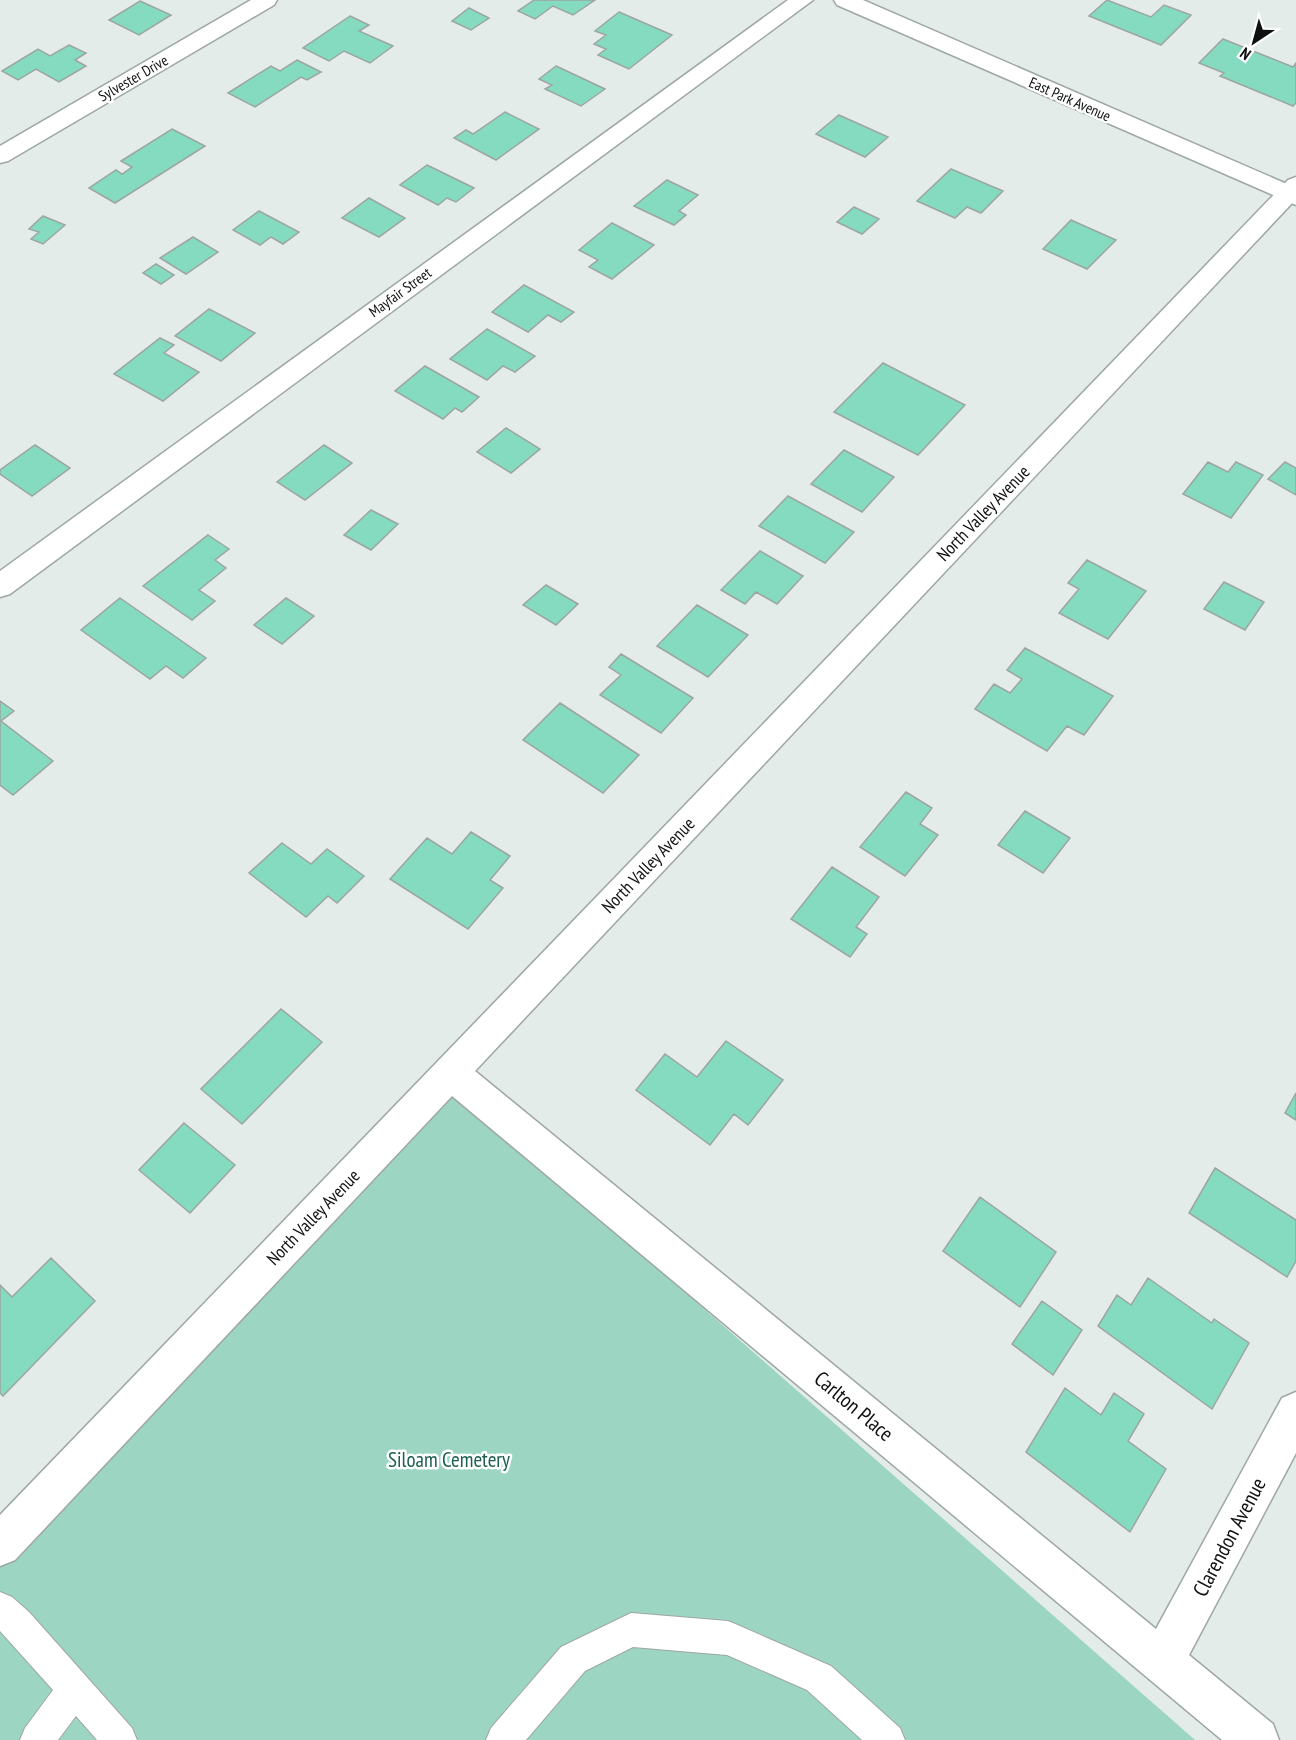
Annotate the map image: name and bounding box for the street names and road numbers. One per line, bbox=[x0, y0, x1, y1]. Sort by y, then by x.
street label: Sylvester Drive bbox=[95, 50, 171, 106]
street label: East Park Avenue bbox=[1026, 73, 1114, 125]
street label: Mayfair Street bbox=[365, 263, 435, 321]
street label: North Valley Avenue bbox=[931, 460, 1035, 566]
street label: North Valley Avenue bbox=[596, 812, 700, 918]
street label: North Valley Avenue bbox=[261, 1164, 365, 1270]
street label: Carlton Place bbox=[809, 1365, 899, 1447]
street label: Clarendon Avenue bbox=[1186, 1473, 1272, 1601]

